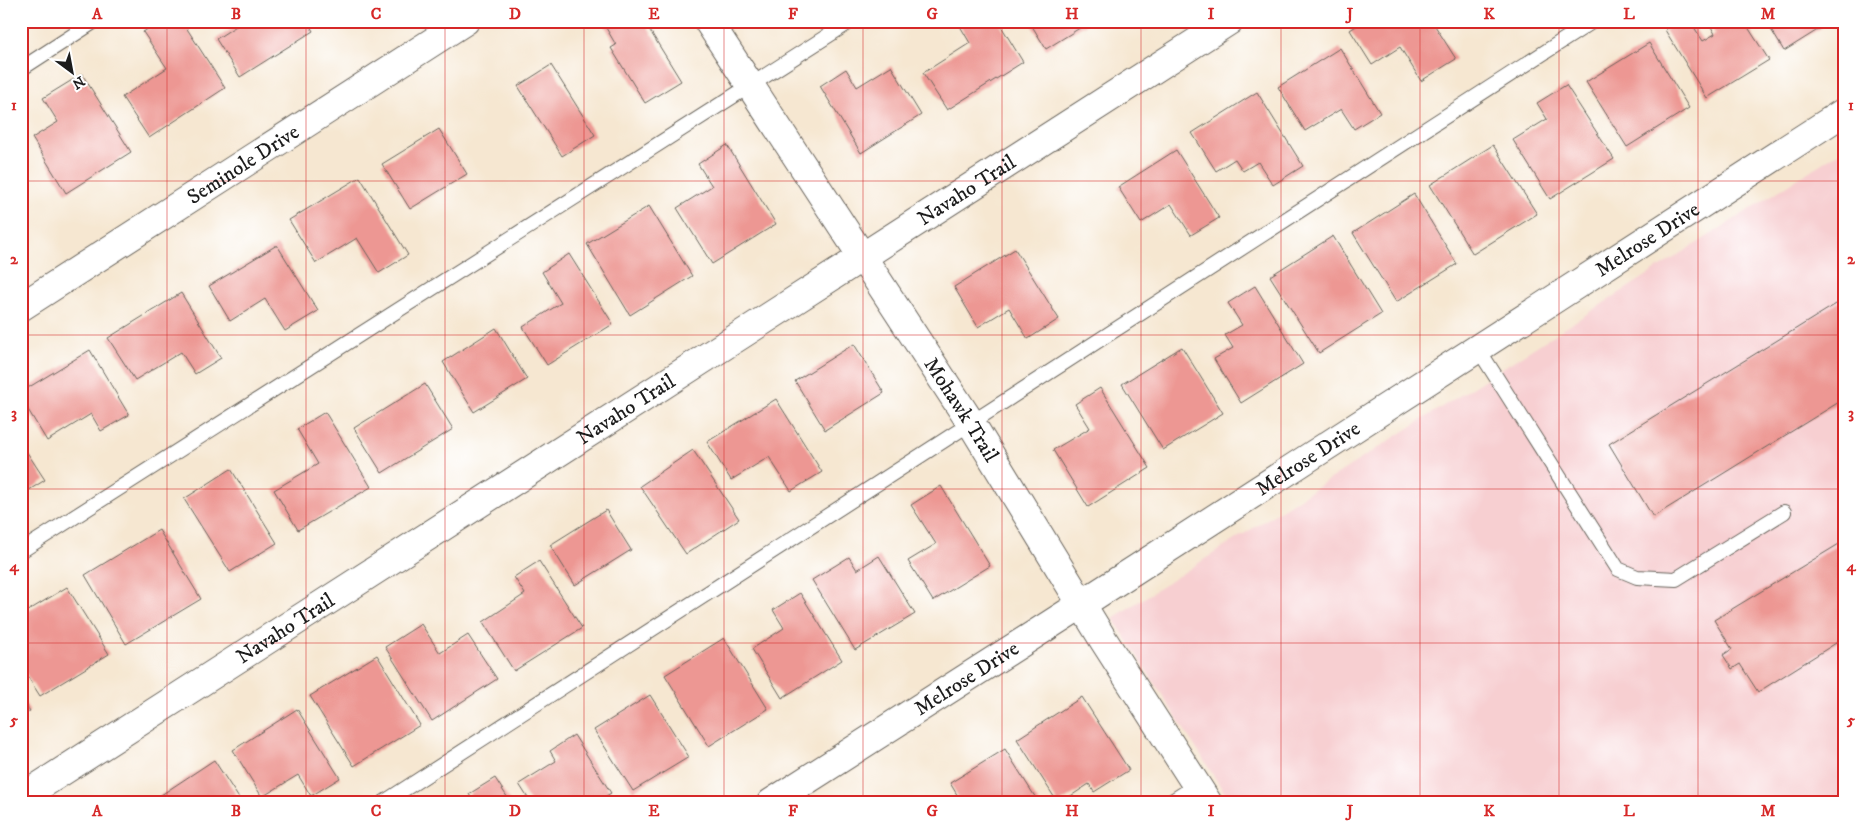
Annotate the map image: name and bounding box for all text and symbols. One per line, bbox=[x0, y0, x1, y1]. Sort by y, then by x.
text: A bbox=[91, 4, 103, 24]
text: B bbox=[231, 4, 241, 24]
text: C bbox=[371, 4, 381, 24]
text: D bbox=[509, 4, 521, 24]
text: E bbox=[648, 4, 660, 24]
text: F bbox=[788, 4, 798, 24]
text: G bbox=[926, 4, 938, 24]
text: H bbox=[1065, 4, 1079, 24]
text: I bbox=[1208, 4, 1215, 24]
text: J bbox=[1345, 4, 1354, 24]
text: K bbox=[1483, 4, 1495, 24]
text: L bbox=[1623, 4, 1635, 24]
text: M bbox=[1761, 4, 1776, 24]
north arrow bbox=[48, 48, 98, 98]
text: N bbox=[68, 71, 88, 93]
text: 1 bbox=[11, 95, 17, 115]
text: 1 bbox=[1848, 95, 1854, 115]
street label: Seminole Drive bbox=[183, 119, 305, 211]
street label: Navaho Trail bbox=[913, 149, 1021, 232]
street label: Melrose Drive bbox=[1591, 197, 1705, 283]
text: 2 bbox=[10, 249, 19, 269]
text: 2 bbox=[1847, 249, 1856, 269]
street label: Mohawk Trail bbox=[918, 353, 1004, 468]
street label: Navaho Trail bbox=[572, 368, 681, 451]
text: 3 bbox=[11, 403, 17, 423]
text: 3 bbox=[1848, 403, 1854, 423]
street label: Melrose Drive bbox=[1251, 416, 1366, 502]
text: 4 bbox=[8, 556, 19, 576]
text: 4 bbox=[1845, 556, 1856, 576]
street label: Navaho Trail bbox=[232, 587, 340, 670]
street label: Melrose Drive bbox=[910, 636, 1024, 722]
text: 5 bbox=[9, 710, 18, 730]
text: 5 bbox=[1846, 710, 1855, 730]
text: A bbox=[91, 801, 103, 821]
text: B bbox=[231, 801, 241, 821]
text: C bbox=[371, 801, 381, 821]
text: D bbox=[509, 801, 521, 821]
text: E bbox=[648, 801, 660, 821]
text: F bbox=[788, 801, 798, 821]
text: G bbox=[926, 801, 938, 821]
text: H bbox=[1065, 801, 1079, 821]
text: I bbox=[1208, 801, 1215, 821]
text: J bbox=[1345, 801, 1354, 821]
text: K bbox=[1483, 801, 1495, 821]
text: L bbox=[1623, 801, 1635, 821]
text: M bbox=[1761, 801, 1776, 821]

